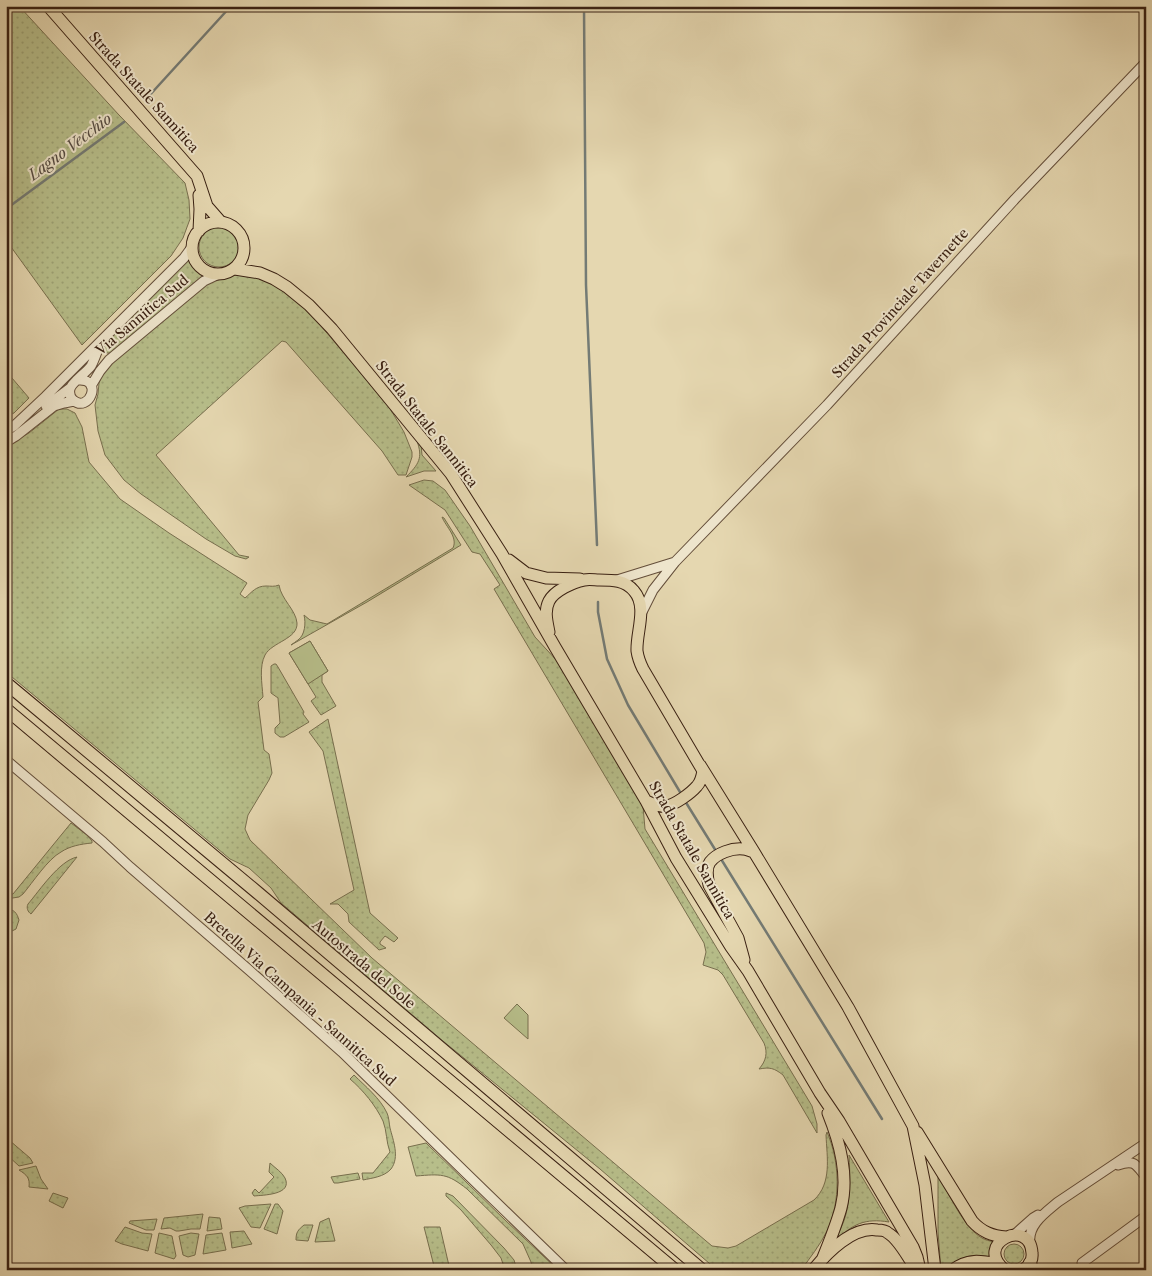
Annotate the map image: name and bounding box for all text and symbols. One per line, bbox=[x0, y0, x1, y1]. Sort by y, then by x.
street label: Strada Statale Sannitica bbox=[85, 28, 203, 157]
water label: Lagno Vecchio bbox=[23, 109, 115, 185]
street label: Strada Provinciale Tavernette bbox=[828, 224, 972, 382]
street label: Via Sannitica Sud bbox=[91, 271, 193, 360]
street label: Strada Statale Sannitica bbox=[372, 357, 483, 492]
street label: Strada Statale Sannitica bbox=[645, 778, 739, 923]
street label: Bretella Via Campania - Sannitica Sud bbox=[200, 908, 400, 1090]
street label: Autostrada del Sole bbox=[308, 915, 419, 1013]

